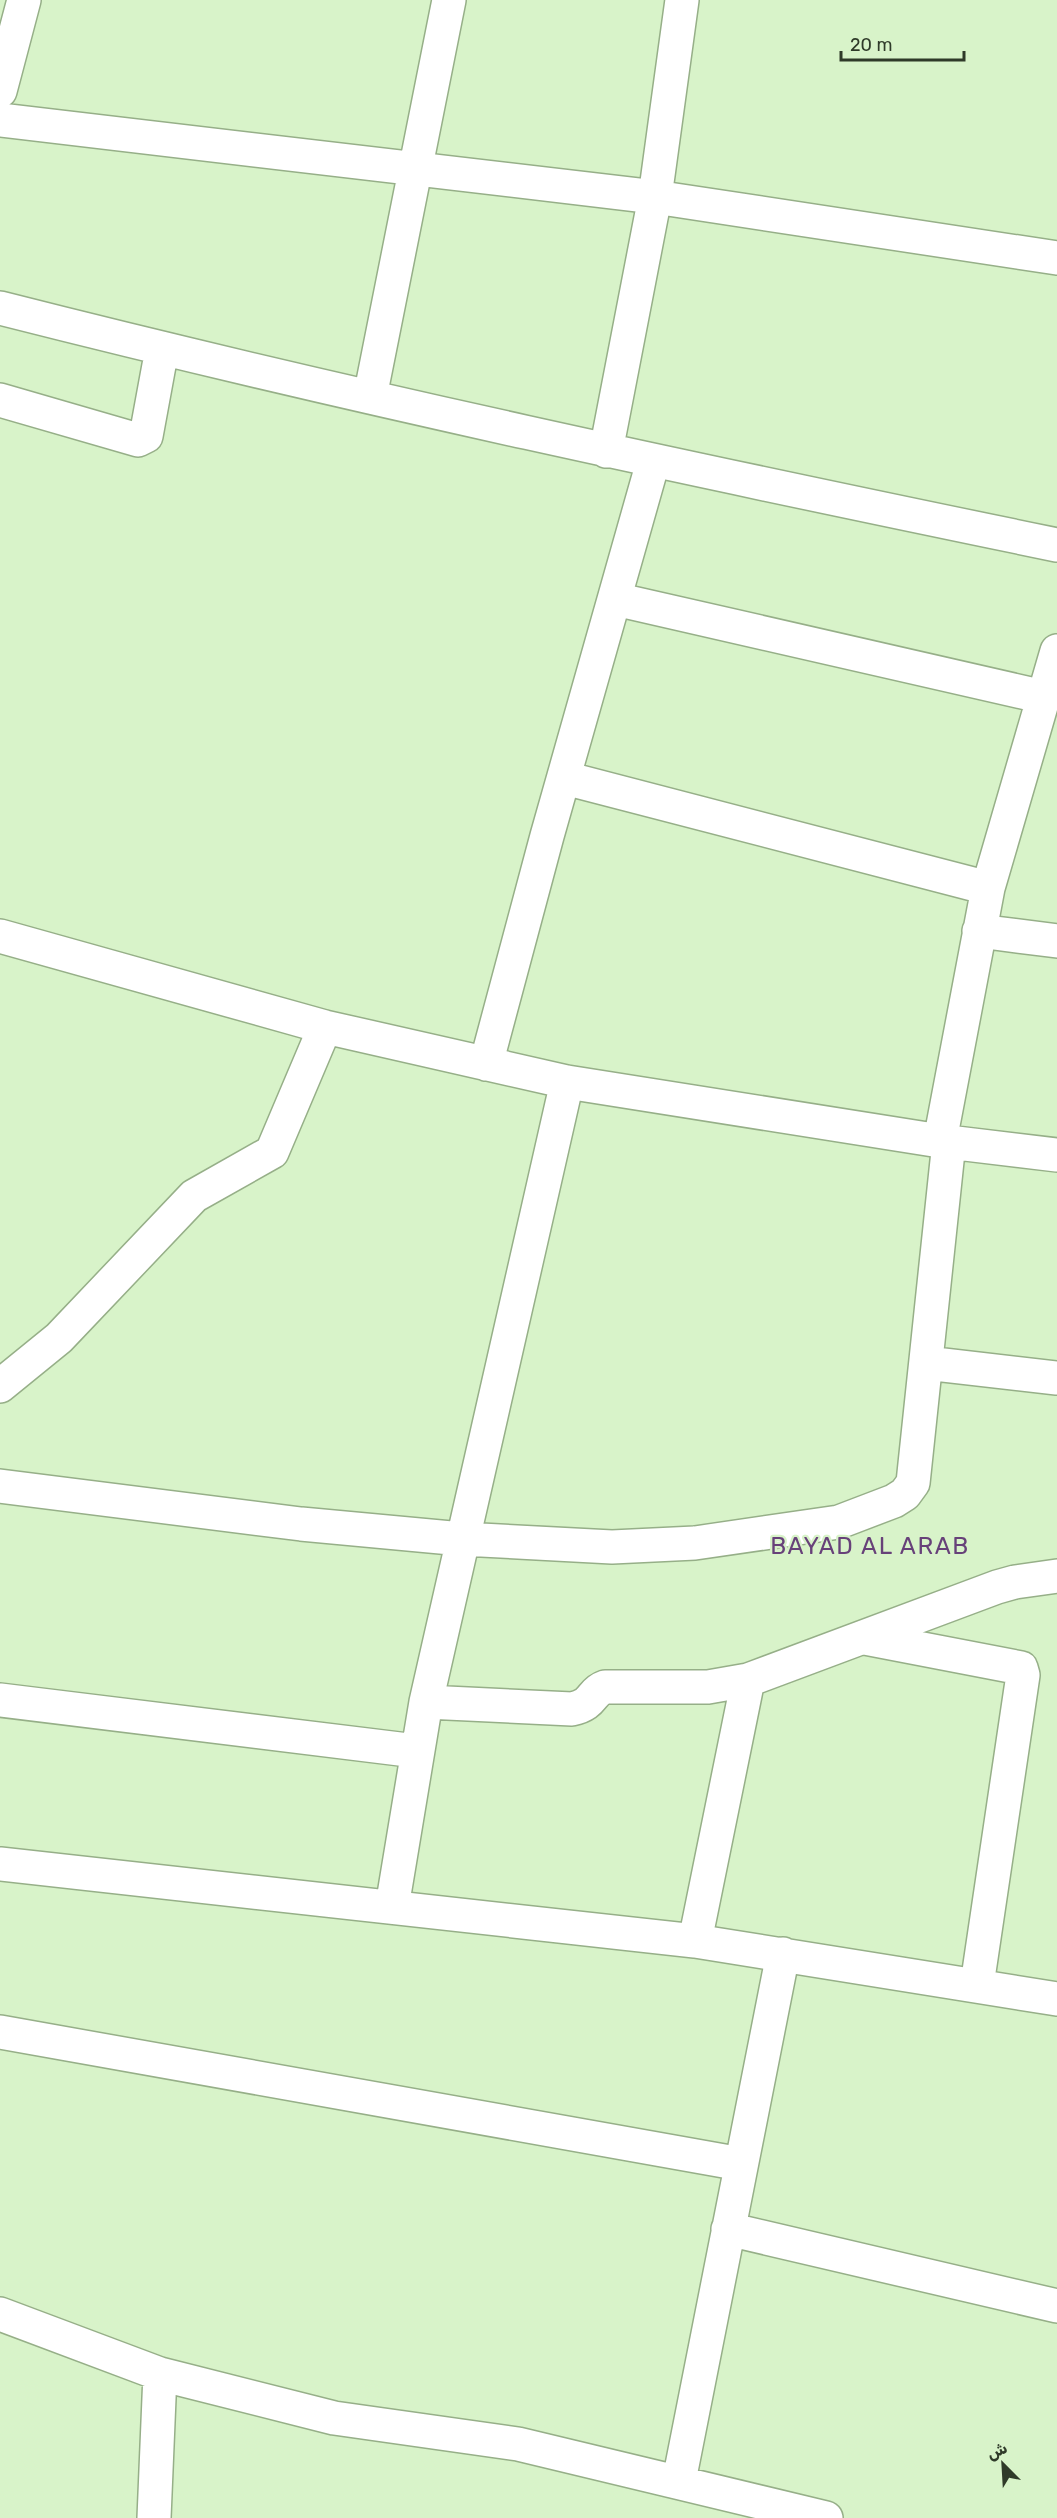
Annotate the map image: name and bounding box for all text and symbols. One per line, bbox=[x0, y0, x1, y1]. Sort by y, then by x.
scale bar bbox=[841, 24, 964, 62]
text: 20 m bbox=[850, 34, 892, 56]
district label: BAYAD AL ARAB bbox=[770, 1532, 970, 1560]
north arrow bbox=[973, 2434, 1033, 2494]
text: ش bbox=[984, 2438, 1010, 2464]

